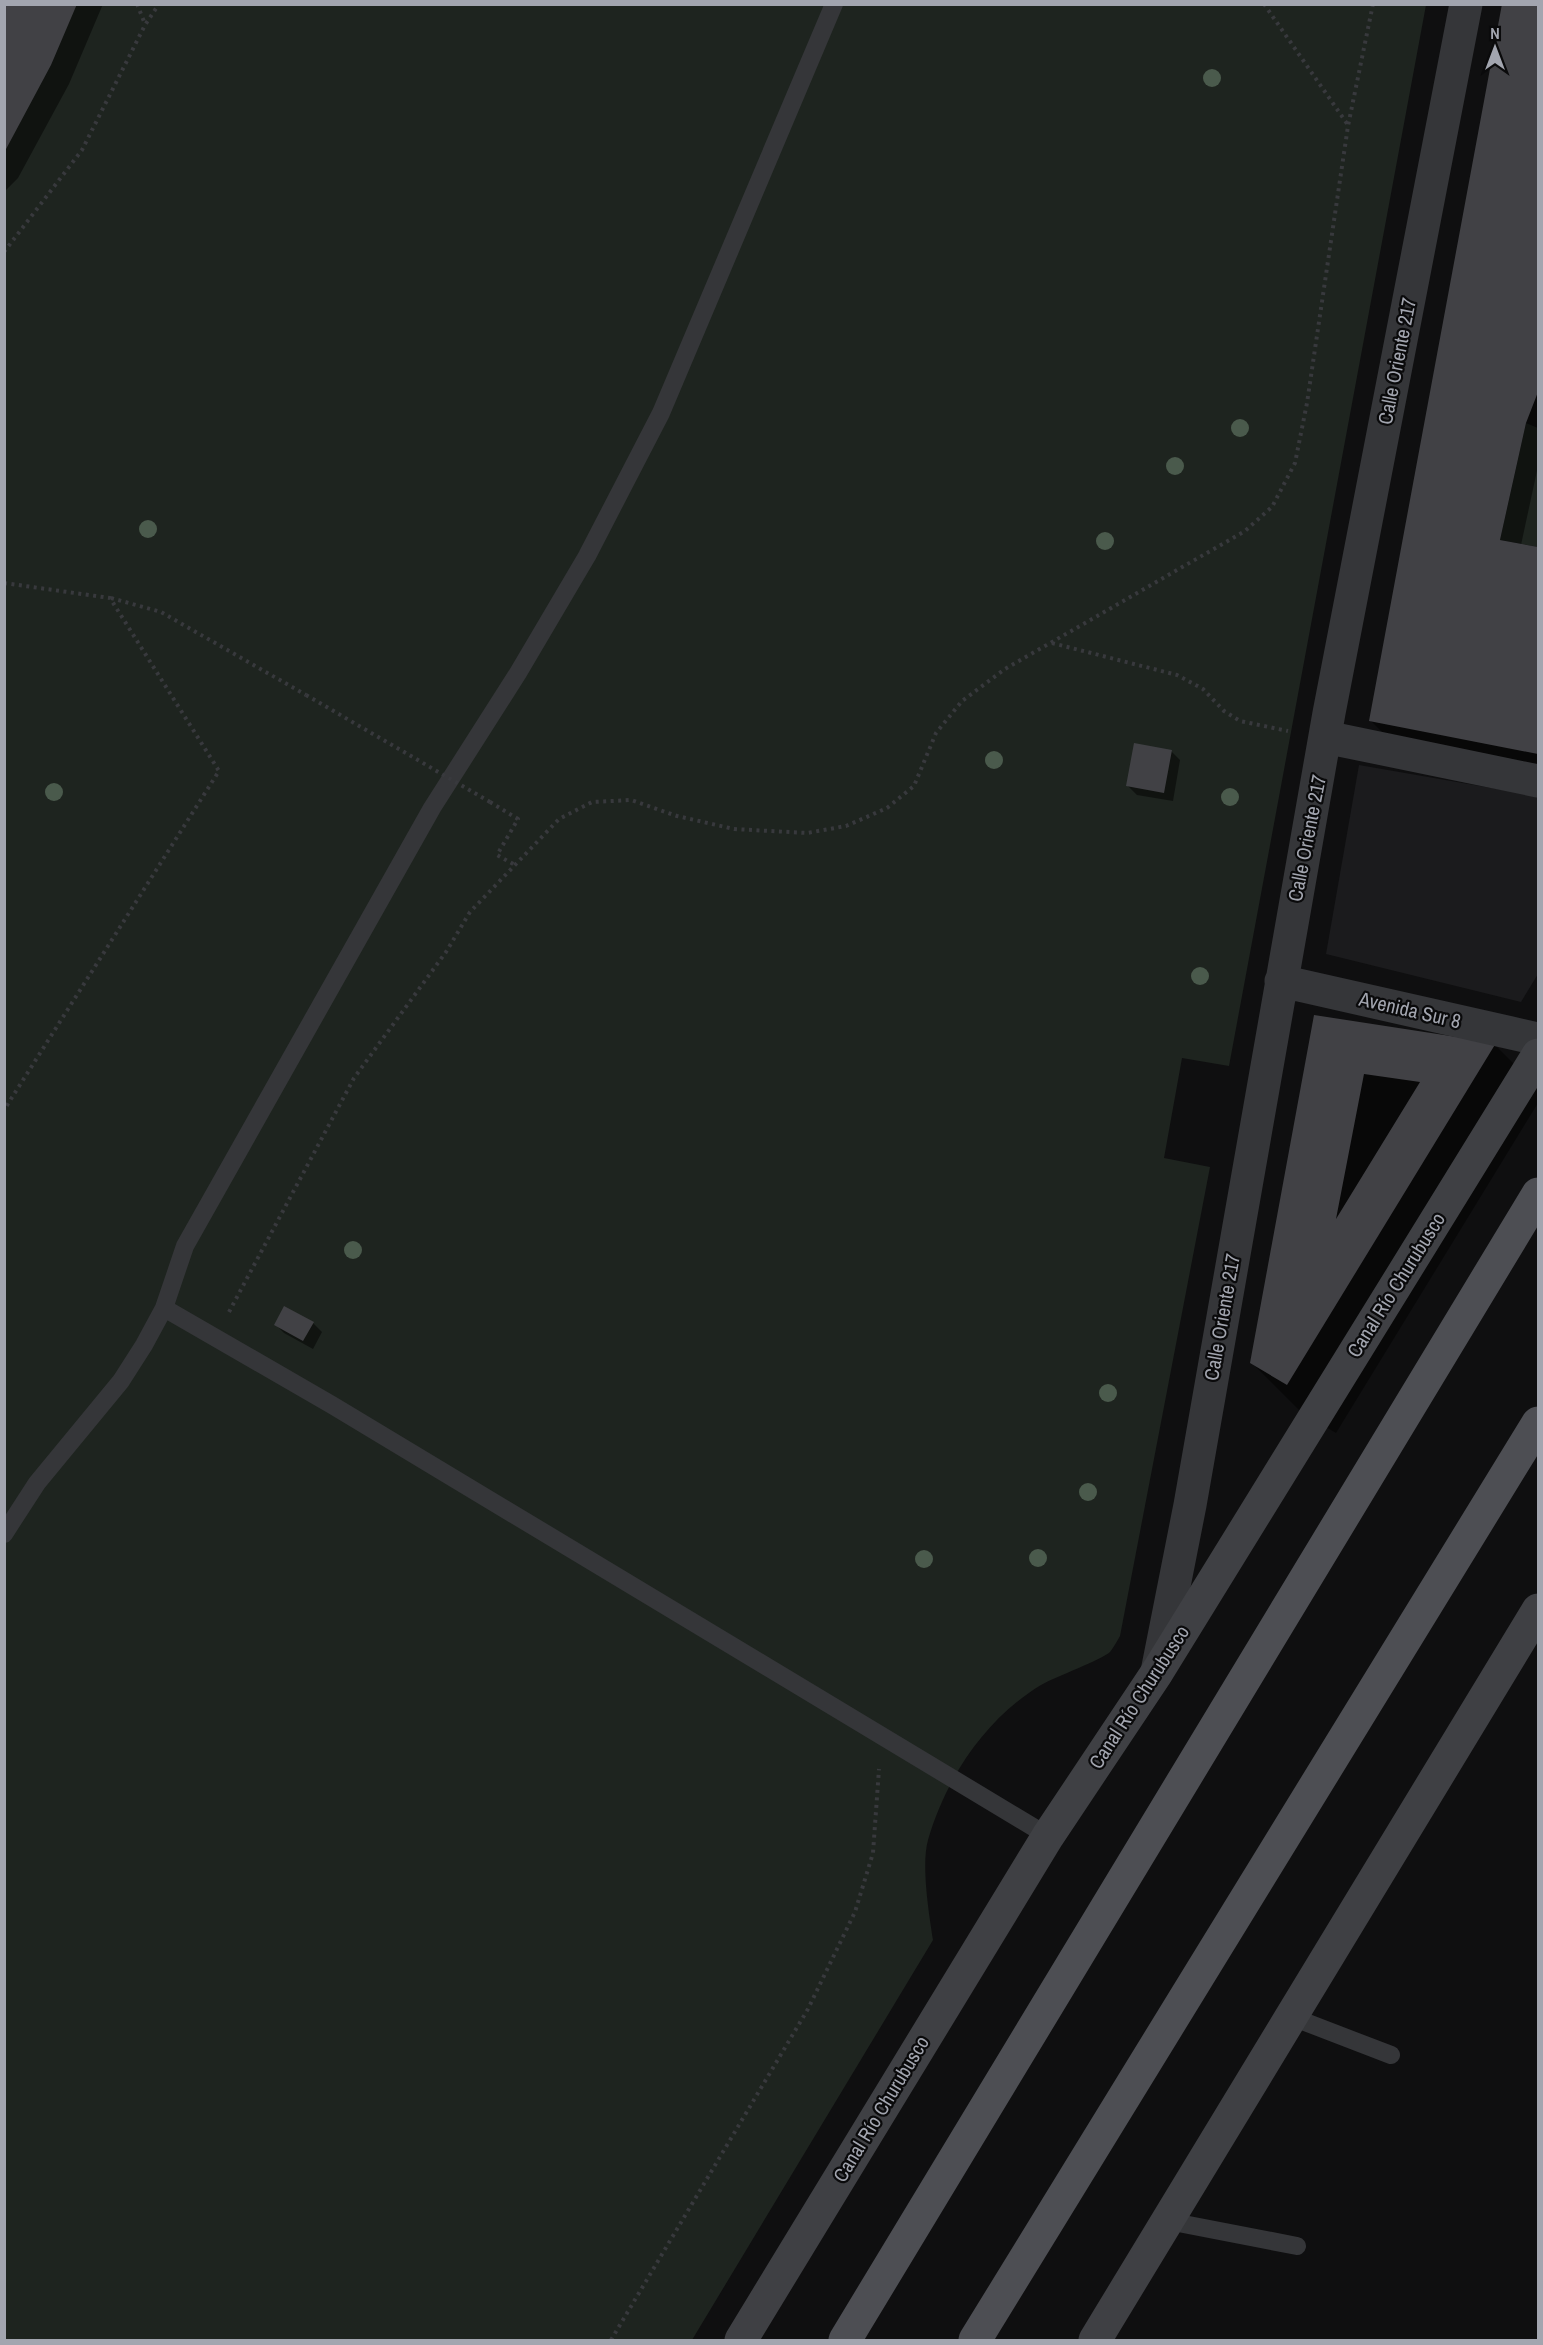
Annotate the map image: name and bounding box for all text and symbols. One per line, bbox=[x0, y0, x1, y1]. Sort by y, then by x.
north arrow bbox=[1465, 18, 1525, 78]
text: N bbox=[1490, 22, 1500, 44]
street label: Calle Oriente 217 bbox=[1371, 295, 1422, 427]
street label: Calle Oriente 217 bbox=[1281, 772, 1332, 904]
street label: Avenida Sur 8 bbox=[1356, 984, 1464, 1034]
street label: Canal Río Churubusco bbox=[1340, 1207, 1451, 1362]
street label: Calle Oriente 217 bbox=[1197, 1251, 1246, 1383]
street label: Canal Río Churubusco bbox=[1082, 1620, 1195, 1774]
street label: Canal Río Churubusco bbox=[826, 2031, 935, 2187]

